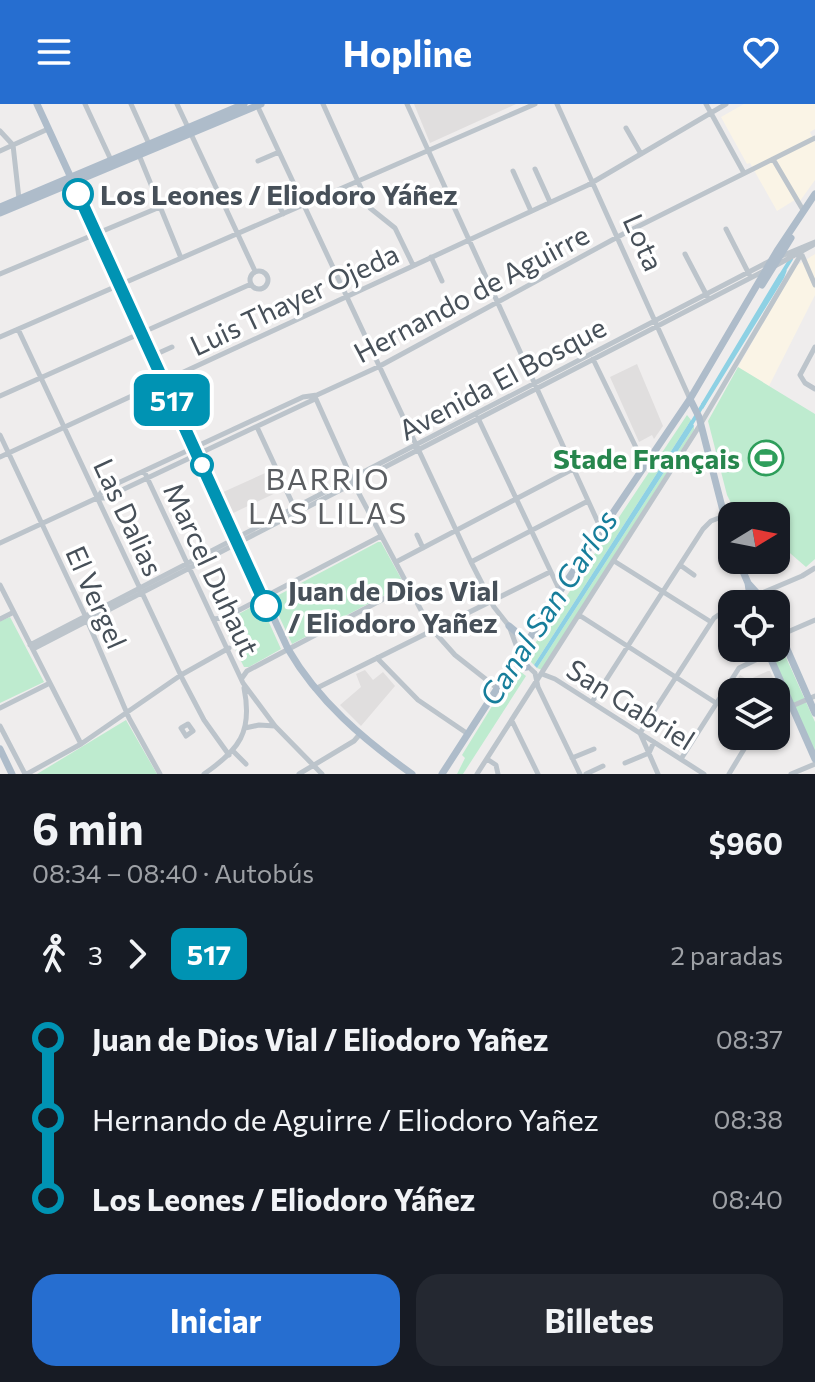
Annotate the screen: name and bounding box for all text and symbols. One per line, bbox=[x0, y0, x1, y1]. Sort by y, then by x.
icon: menu bbox=[32, 30, 76, 74]
text: Hopline bbox=[343, 30, 472, 74]
icon: heart bbox=[739, 30, 783, 74]
place label: Los Leones / Eliodoro Yáñez bbox=[100, 177, 458, 211]
marker: Los Leones / Eliodoro Yáñez bbox=[63, 179, 93, 209]
street label: Lota bbox=[617, 208, 671, 276]
street label: Hernando de Aguirre bbox=[348, 217, 594, 369]
street label: Luis Thayer Ojeda bbox=[184, 236, 404, 362]
street label: Avenida El Bosque bbox=[393, 309, 611, 447]
line badge: 517 bbox=[126, 374, 218, 426]
text: 517 bbox=[150, 383, 194, 417]
sports icon: Stade Français bbox=[747, 439, 785, 477]
place label: Stade Français bbox=[553, 441, 740, 475]
street label: Las Dalias bbox=[87, 453, 171, 581]
unlabelled marker bbox=[191, 454, 213, 476]
district label: BARRIO LAS LILAS bbox=[248, 459, 408, 530]
street label: Marcel Duhaut bbox=[157, 477, 267, 661]
water label: Canal San Carlos bbox=[470, 502, 624, 712]
north arrow bbox=[718, 502, 790, 574]
map controls bbox=[718, 502, 790, 750]
street label: El Vergel bbox=[59, 540, 135, 654]
place label: Juan de Dios Vial / Eliodoro Yañez bbox=[288, 573, 499, 639]
button: locate bbox=[718, 590, 790, 662]
marker: Juan de Dios Vial / Eliodoro Yañez bbox=[251, 591, 281, 621]
street label: San Gabriel bbox=[561, 651, 701, 757]
button: layers bbox=[718, 678, 790, 750]
text: 6 min bbox=[32, 800, 144, 854]
text: $960 bbox=[709, 824, 783, 861]
text: 08:34 – 08:40 · Autobús bbox=[32, 857, 314, 888]
icon: walk bbox=[32, 932, 76, 976]
icon: forward bbox=[115, 932, 159, 976]
text: 517 bbox=[187, 937, 231, 971]
text: 3 bbox=[88, 939, 103, 970]
text: 2 paradas bbox=[670, 939, 783, 970]
text: Juan de Dios Vial / Eliodoro Yañez bbox=[92, 1020, 548, 1057]
text: 08:37 bbox=[716, 1023, 783, 1054]
text: Hernando de Aguirre / Eliodoro Yañez bbox=[92, 1100, 599, 1137]
text: 08:38 bbox=[714, 1103, 783, 1134]
text: Los Leones / Eliodoro Yáñez bbox=[92, 1180, 475, 1217]
text: 08:40 bbox=[712, 1183, 783, 1214]
button: Iniciar bbox=[32, 1274, 400, 1366]
button: Billetes bbox=[416, 1274, 783, 1366]

